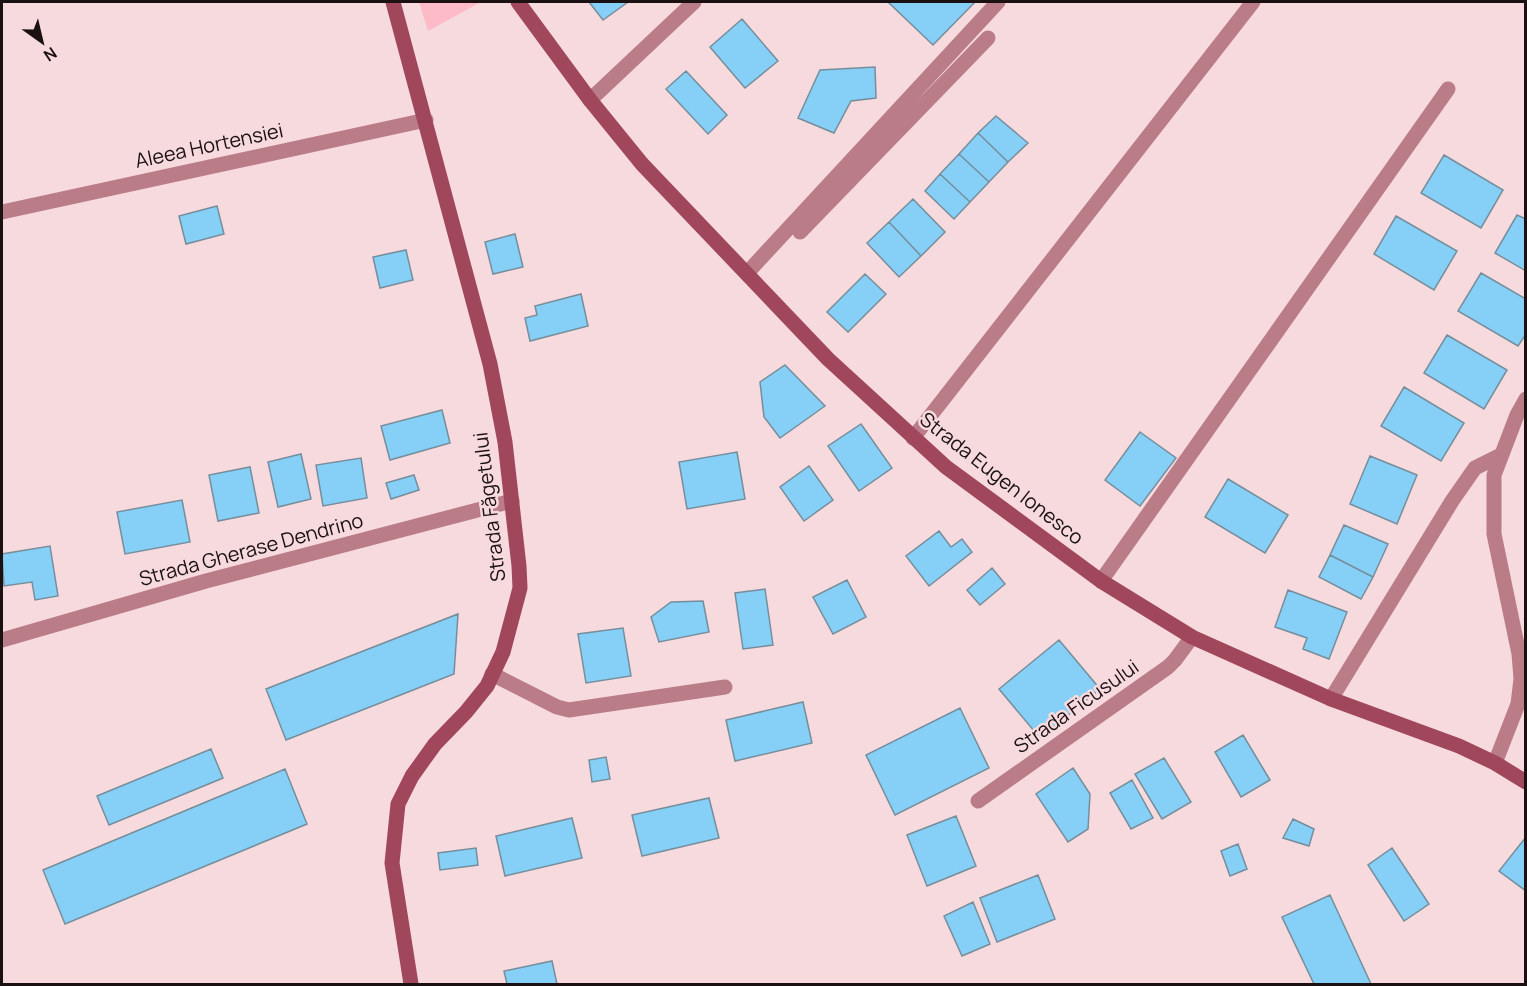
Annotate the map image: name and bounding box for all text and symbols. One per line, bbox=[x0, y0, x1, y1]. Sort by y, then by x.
north arrow bbox=[12, 12, 72, 72]
text: N bbox=[39, 42, 61, 67]
street label: Aleea Hortensiei bbox=[132, 116, 286, 174]
street label: Strada Eugen Ionesco bbox=[915, 406, 1090, 551]
street label: Strada Făgetului bbox=[466, 431, 512, 583]
street label: Strada Gherase Dendrino bbox=[136, 506, 366, 592]
street label: Strada Ficusului bbox=[1008, 653, 1144, 759]

